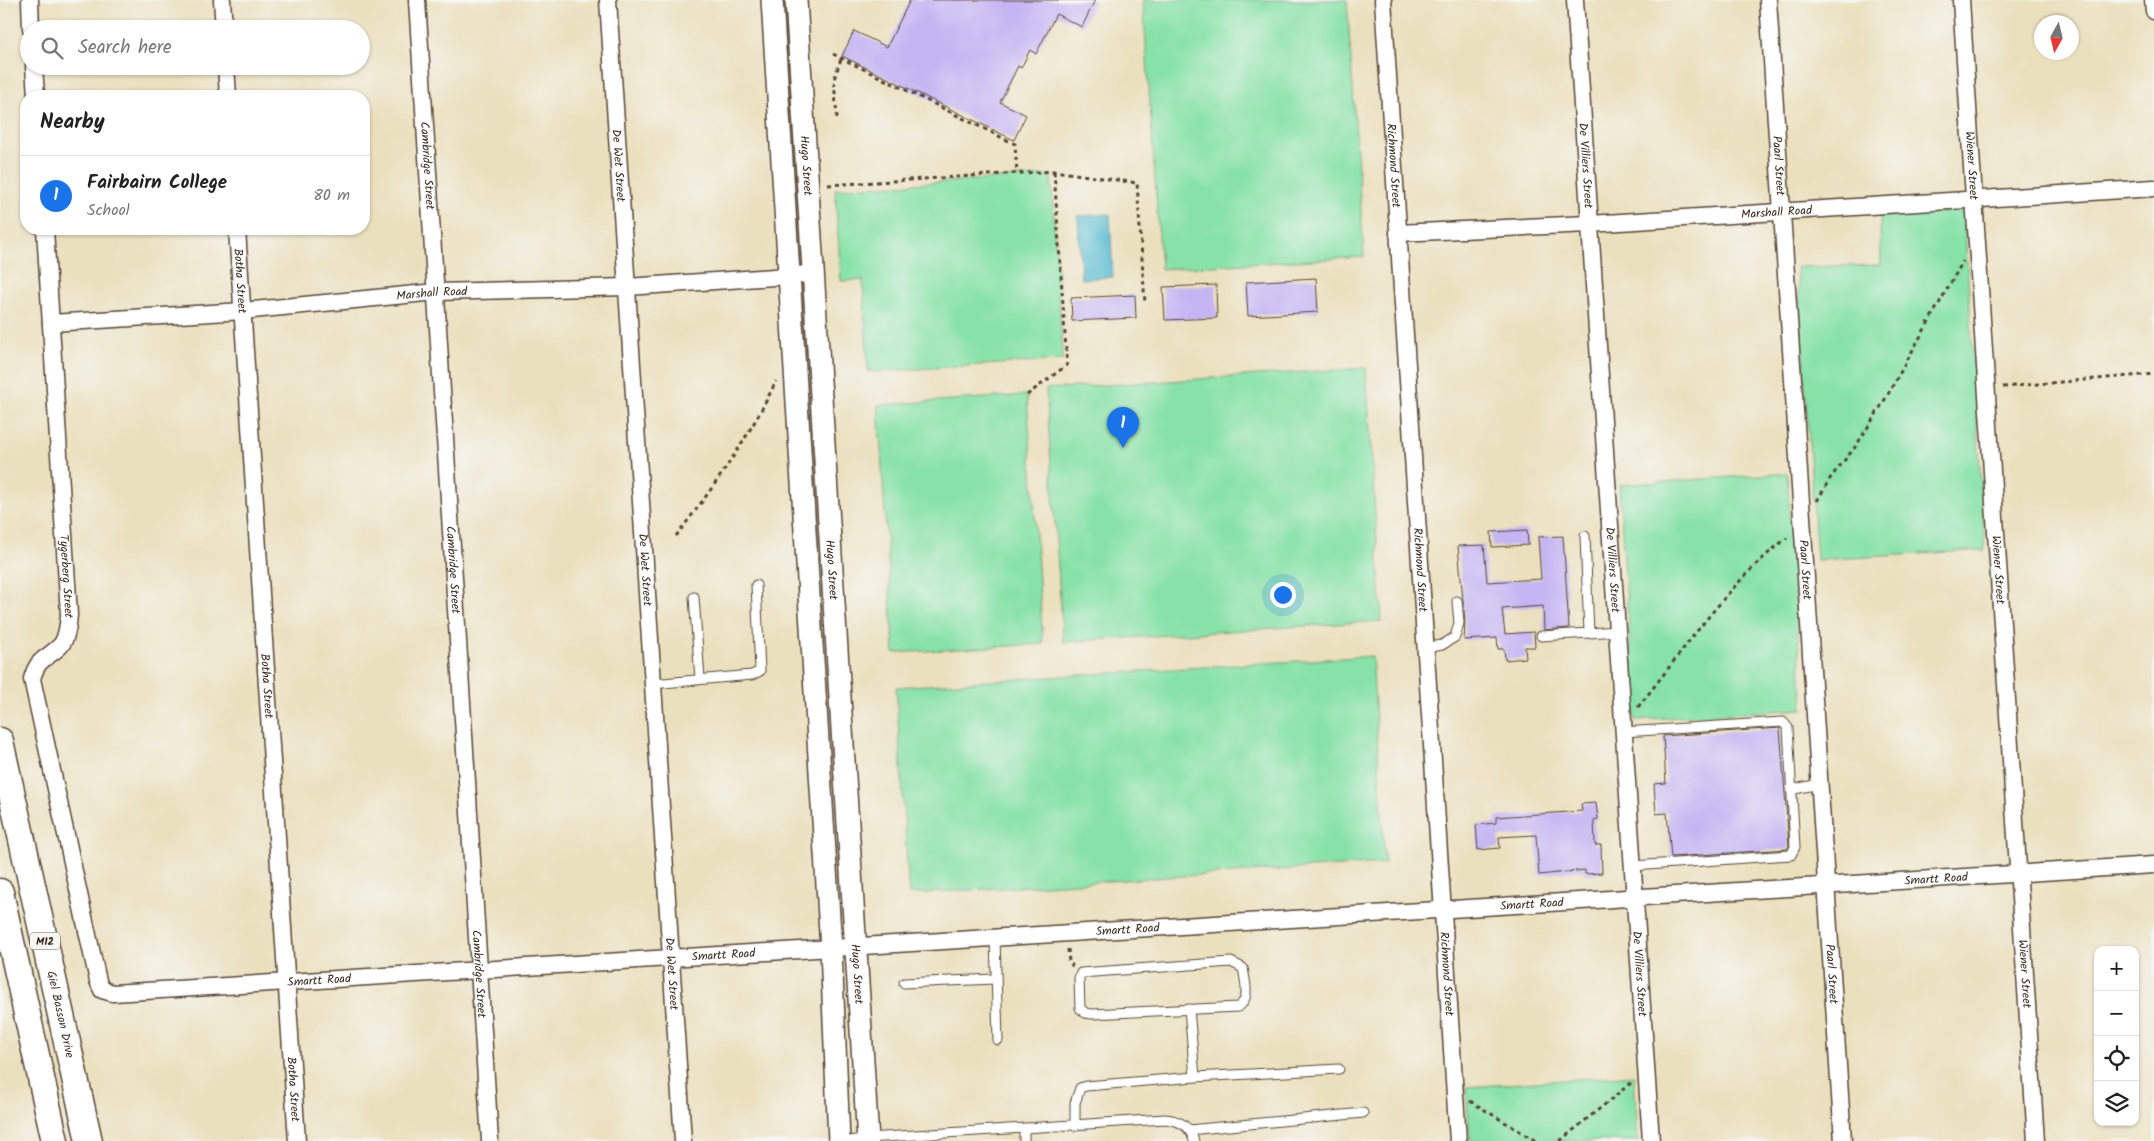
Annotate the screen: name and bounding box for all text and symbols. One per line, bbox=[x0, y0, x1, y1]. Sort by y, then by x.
north arrow bbox=[2034, 15, 2079, 60]
search box bbox=[20, 20, 370, 75]
text: Search here bbox=[78, 33, 172, 63]
icon: search bbox=[38, 34, 66, 62]
text: Nearby bbox=[40, 106, 105, 139]
street label: Cambridge Street bbox=[415, 121, 439, 211]
street label: De Villiers Street bbox=[1573, 122, 1598, 209]
street label: Richmond Street bbox=[1381, 123, 1406, 209]
street label: De Wet Street bbox=[607, 129, 630, 203]
street label: Wiener Street bbox=[1960, 131, 1983, 201]
street label: Hugo Street bbox=[795, 135, 817, 197]
street label: Paarl Street bbox=[1767, 135, 1790, 197]
text: Fairbairn College bbox=[87, 168, 227, 198]
text: 1 bbox=[54, 183, 58, 208]
text: 80 m bbox=[313, 183, 350, 208]
text: School bbox=[87, 198, 130, 223]
street label: Marshall Road bbox=[1740, 201, 1814, 224]
street label: Botha Street bbox=[228, 248, 252, 314]
street label: Marshall Road bbox=[395, 282, 468, 306]
pin: 1 bbox=[1107, 407, 1139, 448]
street label: Cambridge Street bbox=[441, 525, 465, 615]
street label: De Villiers Street bbox=[1600, 526, 1625, 614]
street label: Richmond Street bbox=[1408, 527, 1432, 613]
street label: De Wet Street bbox=[633, 533, 657, 607]
street label: Tygerberg Street bbox=[54, 534, 78, 619]
street label: Wiener Street bbox=[1986, 535, 2010, 605]
street label: Hugo Street bbox=[820, 539, 843, 601]
street label: Paarl Street bbox=[1794, 539, 1816, 601]
your location bbox=[1270, 582, 1296, 608]
street label: Botha Street bbox=[255, 653, 278, 720]
street label: Smartt Road bbox=[1904, 868, 1969, 891]
street label: Smartt Road bbox=[1499, 893, 1565, 916]
street label: Smartt Road bbox=[1095, 918, 1161, 941]
street label: Cambridge Street bbox=[467, 930, 491, 1019]
street label: De Villiers Street bbox=[1627, 930, 1652, 1018]
street label: Richmond Street bbox=[1434, 931, 1459, 1017]
road number: M12 bbox=[30, 932, 60, 949]
street label: De Wet Street bbox=[660, 937, 683, 1011]
street label: Wiener Street bbox=[2013, 939, 2036, 1009]
street label: Hugo Street bbox=[846, 943, 868, 1005]
street label: Paarl Street bbox=[1820, 943, 1843, 1005]
street label: Smartt Road bbox=[691, 944, 757, 967]
map controls bbox=[2094, 946, 2139, 1126]
button: + bbox=[2094, 946, 2139, 991]
street label: Giel Basson Drive bbox=[41, 969, 79, 1060]
street label: Smartt Road bbox=[287, 969, 353, 992]
button: − bbox=[2094, 991, 2139, 1036]
button: locate bbox=[2094, 1036, 2139, 1081]
street label: Botha Street bbox=[281, 1056, 305, 1123]
button: layers bbox=[2094, 1081, 2139, 1126]

